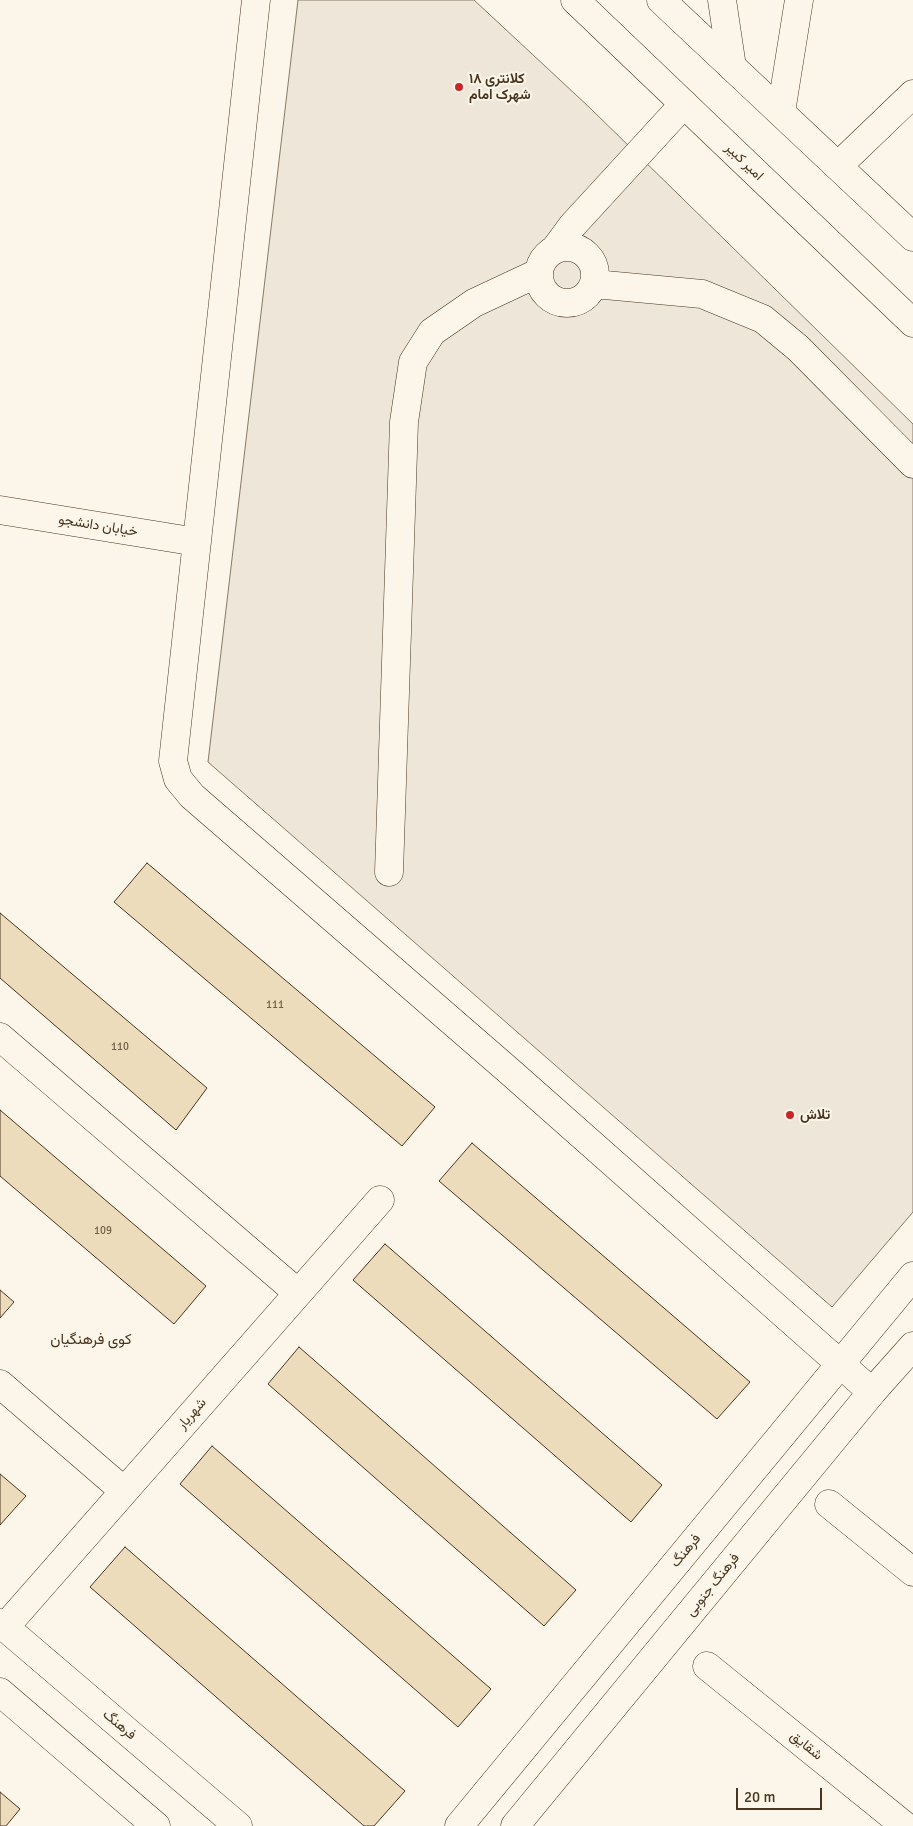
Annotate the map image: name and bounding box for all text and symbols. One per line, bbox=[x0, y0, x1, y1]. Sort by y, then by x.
place label: کلانتری ١٨ شهرک امام bbox=[469, 71, 531, 104]
marker: کلانتری ١٨ شهرک امام bbox=[453, 81, 465, 93]
street label: امیر کبیر bbox=[721, 140, 767, 184]
street label: خیابان دانشجو bbox=[57, 511, 139, 541]
house number: 111 bbox=[266, 998, 284, 1012]
house number: 110 bbox=[111, 1040, 129, 1054]
place label: تلاش bbox=[800, 1107, 830, 1123]
marker: تلاش bbox=[784, 1109, 796, 1121]
house number: 109 bbox=[94, 1224, 112, 1238]
district label: کوی فرهنگیان bbox=[50, 1331, 132, 1349]
street label: شهریار bbox=[174, 1395, 210, 1433]
street label: فرهنگ bbox=[667, 1531, 705, 1571]
street label: فرهنگ جنوبی bbox=[682, 1550, 744, 1620]
street label: فرهنگ bbox=[99, 1706, 139, 1744]
street label: شقایق bbox=[786, 1728, 826, 1764]
scale bar bbox=[738, 1778, 824, 1810]
text: 20 m bbox=[744, 1788, 775, 1806]

